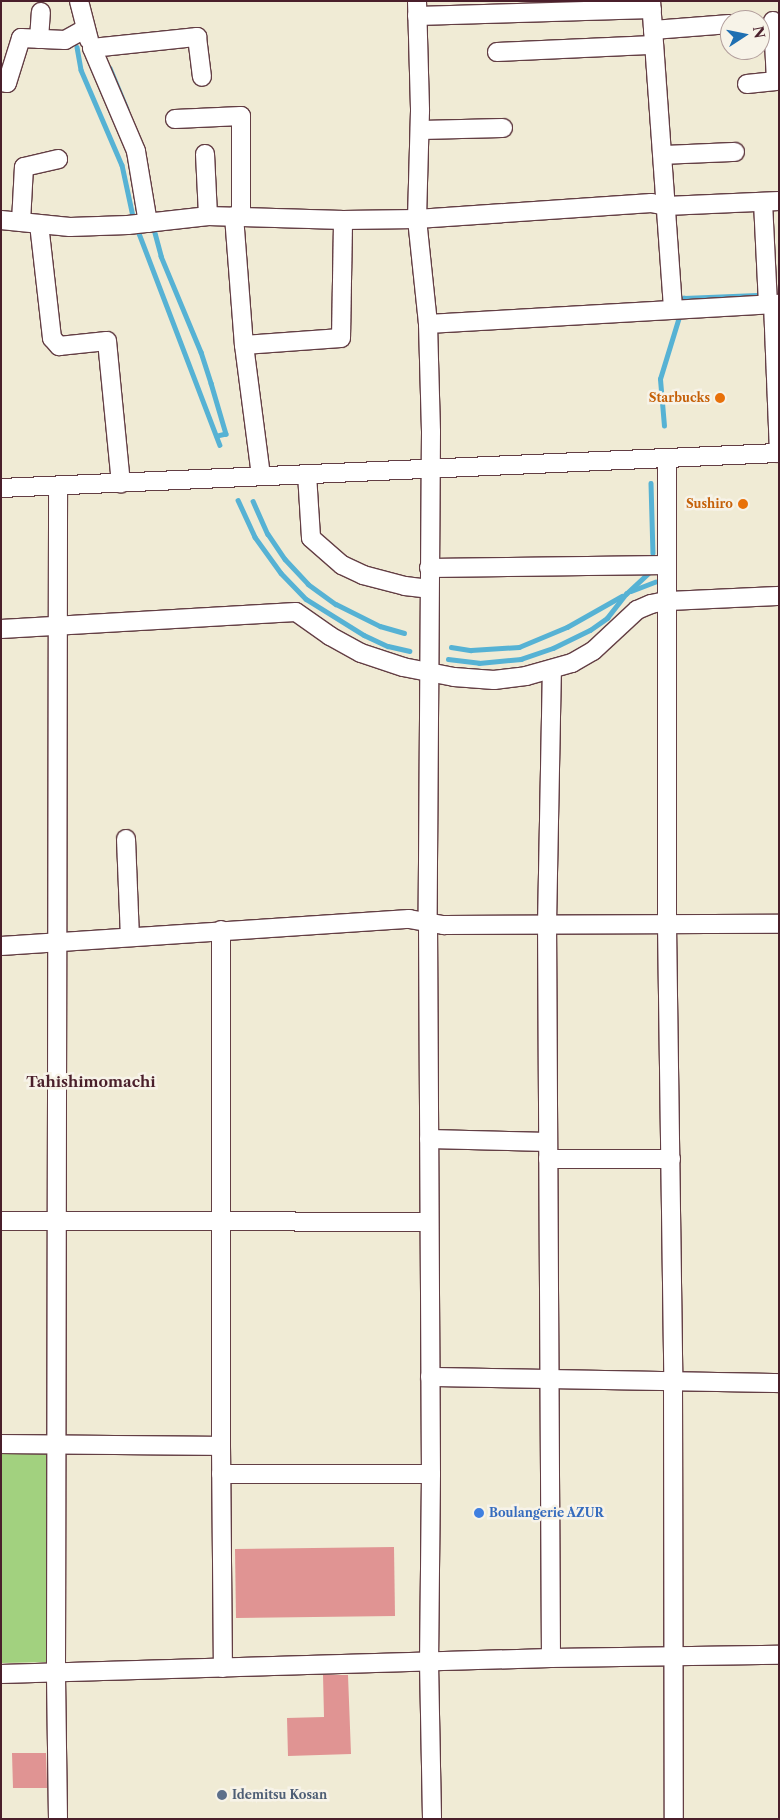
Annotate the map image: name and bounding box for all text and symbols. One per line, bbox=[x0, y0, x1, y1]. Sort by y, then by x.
north arrow bbox=[720, 10, 770, 60]
text: N bbox=[749, 25, 769, 40]
place label: Starbucks bbox=[649, 391, 710, 405]
marker: Starbucks bbox=[714, 392, 726, 404]
place label: Sushiro bbox=[686, 497, 733, 511]
marker: Sushiro bbox=[737, 498, 749, 510]
district label: Tahishimomachi bbox=[26, 1073, 156, 1091]
place label: Boulangerie AZUR bbox=[489, 1506, 604, 1520]
marker: Boulangerie AZUR bbox=[473, 1507, 485, 1519]
place label: Idemitsu Kosan bbox=[232, 1788, 327, 1802]
marker: Idemitsu Kosan bbox=[216, 1789, 228, 1801]

